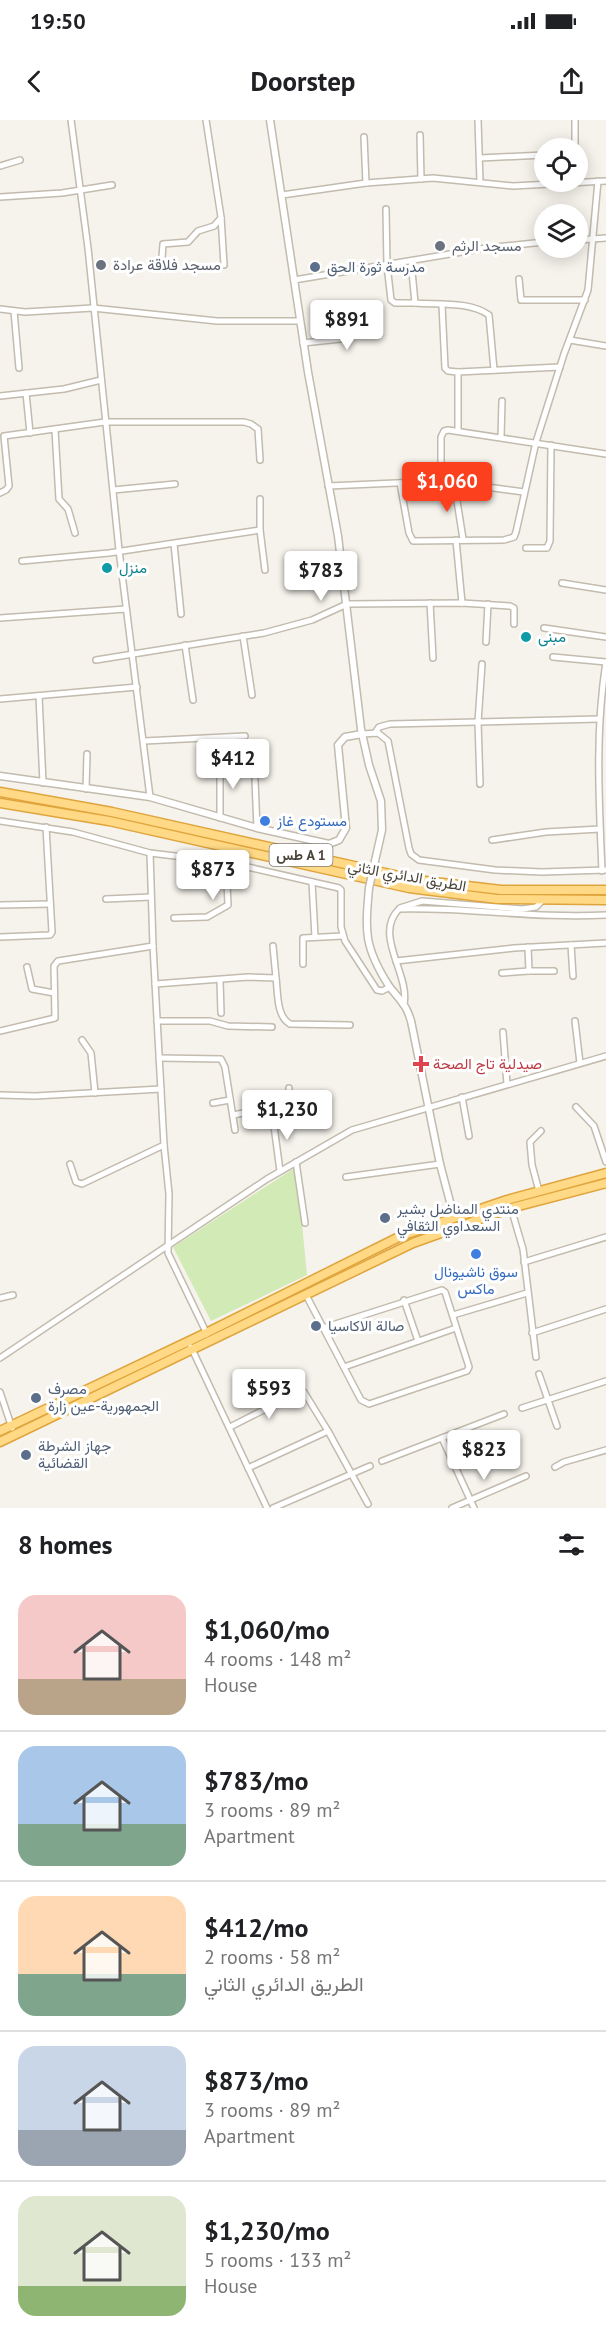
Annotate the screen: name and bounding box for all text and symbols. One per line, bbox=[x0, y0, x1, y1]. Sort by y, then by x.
text: 19:50 bbox=[30, 7, 86, 35]
text: Doorstep bbox=[251, 64, 355, 98]
icon: back bbox=[18, 65, 51, 98]
icon: share bbox=[555, 65, 588, 98]
map controls bbox=[534, 138, 588, 258]
button: locate bbox=[534, 138, 588, 192]
button: layers bbox=[534, 204, 588, 258]
place label: مسجد الرثم bbox=[452, 236, 522, 256]
marker: مسجد الرثم bbox=[433, 239, 447, 253]
place label: مسجد فلاقة عرادة bbox=[113, 255, 221, 274]
place label: مدرسة ثورة الحق bbox=[327, 257, 425, 277]
marker: مسجد فلاقة عرادة bbox=[94, 258, 108, 272]
marker: مدرسة ثورة الحق bbox=[308, 260, 322, 274]
pin: $891 bbox=[311, 300, 383, 351]
text: $891 bbox=[324, 306, 370, 332]
pin: $1,060 bbox=[398, 462, 496, 513]
text: $1,060 bbox=[416, 468, 478, 494]
pin: $783 bbox=[285, 551, 357, 602]
text: $783 bbox=[298, 557, 344, 583]
place label: منزل bbox=[119, 558, 147, 577]
marker: منزل bbox=[100, 561, 114, 575]
place label: مبنى bbox=[538, 627, 566, 647]
marker: مبنى bbox=[519, 630, 533, 644]
pin: $412 bbox=[197, 739, 269, 790]
text: $412 bbox=[210, 745, 256, 771]
place label: مستودع غاز bbox=[276, 811, 347, 832]
marker: مستودع غاز bbox=[258, 814, 272, 828]
road number: طس A 1 bbox=[270, 844, 332, 866]
pin: $873 bbox=[177, 850, 249, 901]
text: $873 bbox=[190, 856, 236, 882]
street label: الطريق الدائري الثاني bbox=[346, 856, 468, 899]
place label: صيدلية تاج الصحة bbox=[433, 1054, 542, 1075]
marker: صيدلية تاج الصحة bbox=[414, 1057, 428, 1071]
pin: $1,230 bbox=[238, 1090, 336, 1141]
text: $1,230 bbox=[256, 1096, 318, 1122]
place label: منتدي المناضل بشير السعداوي الثقافي bbox=[396, 1199, 519, 1239]
marker: منتدي المناضل بشير السعداوي الثقافي bbox=[378, 1211, 392, 1225]
marker: سوق ناشيونال ماكس bbox=[469, 1247, 483, 1261]
place label: سوق ناشيونال ماكس bbox=[434, 1262, 518, 1299]
place label: صالة الاكاسيا bbox=[328, 1316, 404, 1335]
marker: صالة الاكاسيا bbox=[309, 1319, 323, 1333]
pin: $593 bbox=[233, 1369, 305, 1420]
text: $593 bbox=[246, 1375, 292, 1401]
place label: مصرف الجمهورية-عين زارة bbox=[48, 1379, 159, 1416]
marker: مصرف الجمهورية-عين زارة bbox=[29, 1391, 43, 1405]
pin: $823 bbox=[448, 1430, 520, 1481]
place label: جهاز الشرطة القضائية bbox=[38, 1436, 111, 1472]
text: $823 bbox=[461, 1436, 507, 1462]
marker: جهاز الشرطة القضائية bbox=[19, 1448, 33, 1462]
text: 8 homes bbox=[18, 1528, 113, 1561]
icon: filters bbox=[555, 1528, 588, 1561]
text: $1,060/mo bbox=[204, 1613, 330, 1646]
icon: home bbox=[66, 1619, 138, 1691]
text: 4 rooms · 148 m² bbox=[204, 1646, 351, 1672]
text: House bbox=[204, 1672, 258, 1698]
text: $783/mo bbox=[204, 1764, 308, 1797]
icon: home bbox=[66, 1770, 138, 1842]
text: 3 rooms · 89 m² bbox=[204, 1797, 340, 1823]
text: Apartment bbox=[204, 1823, 295, 1849]
text: $412/mo bbox=[204, 1911, 308, 1944]
icon: home bbox=[66, 1920, 138, 1992]
text: 2 rooms · 58 m² bbox=[204, 1944, 340, 1970]
text: الطريق الدائري الثاني bbox=[204, 1971, 364, 1997]
text: $873/mo bbox=[204, 2064, 308, 2097]
icon: home bbox=[66, 2070, 138, 2142]
text: 3 rooms · 89 m² bbox=[204, 2097, 340, 2123]
text: Apartment bbox=[204, 2123, 295, 2149]
text: $1,230/mo bbox=[204, 2214, 330, 2247]
icon: home bbox=[66, 2220, 138, 2292]
text: 5 rooms · 133 m² bbox=[204, 2247, 351, 2273]
text: House bbox=[204, 2273, 258, 2299]

